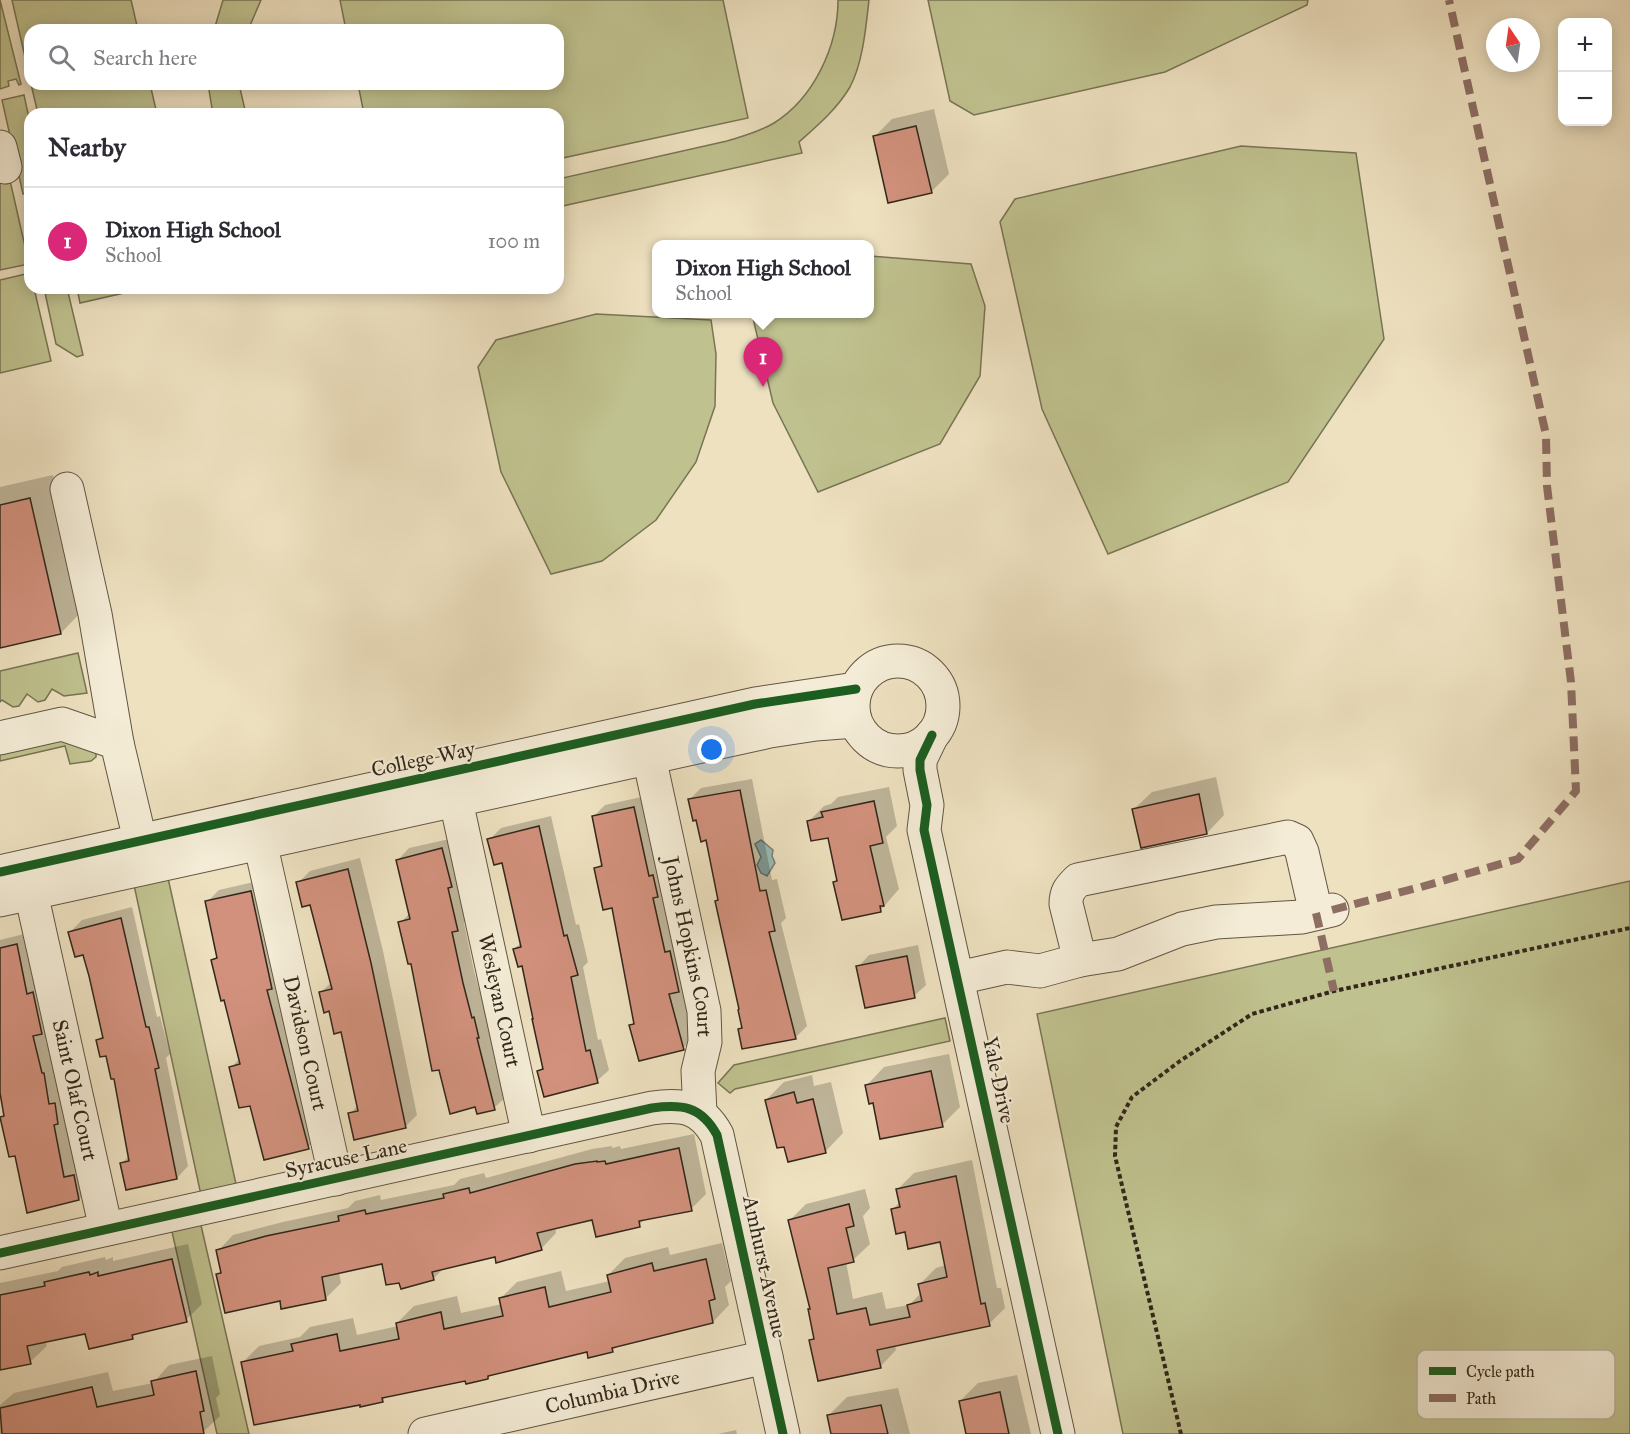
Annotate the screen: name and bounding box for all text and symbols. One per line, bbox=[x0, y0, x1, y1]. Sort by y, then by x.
north arrow bbox=[1486, 18, 1540, 72]
map controls bbox=[1558, 18, 1612, 126]
button: + bbox=[1558, 18, 1612, 72]
search box bbox=[24, 24, 564, 90]
icon: search bbox=[45, 41, 78, 74]
text: Search here bbox=[93, 44, 197, 71]
button: − bbox=[1558, 72, 1612, 126]
text: Nearby bbox=[48, 131, 126, 163]
text: Dixon High School bbox=[105, 216, 281, 243]
text: 1 bbox=[64, 229, 71, 253]
text: 100 m bbox=[488, 229, 540, 253]
popup bbox=[652, 240, 874, 318]
text: School bbox=[105, 243, 162, 267]
text: Dixon High School bbox=[675, 254, 851, 281]
text: School bbox=[675, 281, 732, 305]
pin: 1 bbox=[744, 338, 783, 387]
street label: College Way bbox=[369, 735, 478, 783]
your location bbox=[697, 735, 726, 764]
street label: Johns Hopkins Court bbox=[657, 852, 718, 1038]
street label: Wesleyan Court bbox=[472, 931, 527, 1070]
street label: Davidson Court bbox=[278, 973, 333, 1113]
street label: Saint Olaf Court bbox=[47, 1017, 103, 1164]
street label: Yale Drive bbox=[977, 1034, 1021, 1126]
street label: Syracuse Lane bbox=[283, 1132, 410, 1184]
street label: Amhurst Avenue bbox=[737, 1192, 793, 1341]
legend bbox=[1417, 1350, 1615, 1419]
text: Cycle path bbox=[1466, 1362, 1535, 1381]
street label: Columbia Drive bbox=[542, 1364, 682, 1420]
text: Path bbox=[1466, 1389, 1496, 1408]

